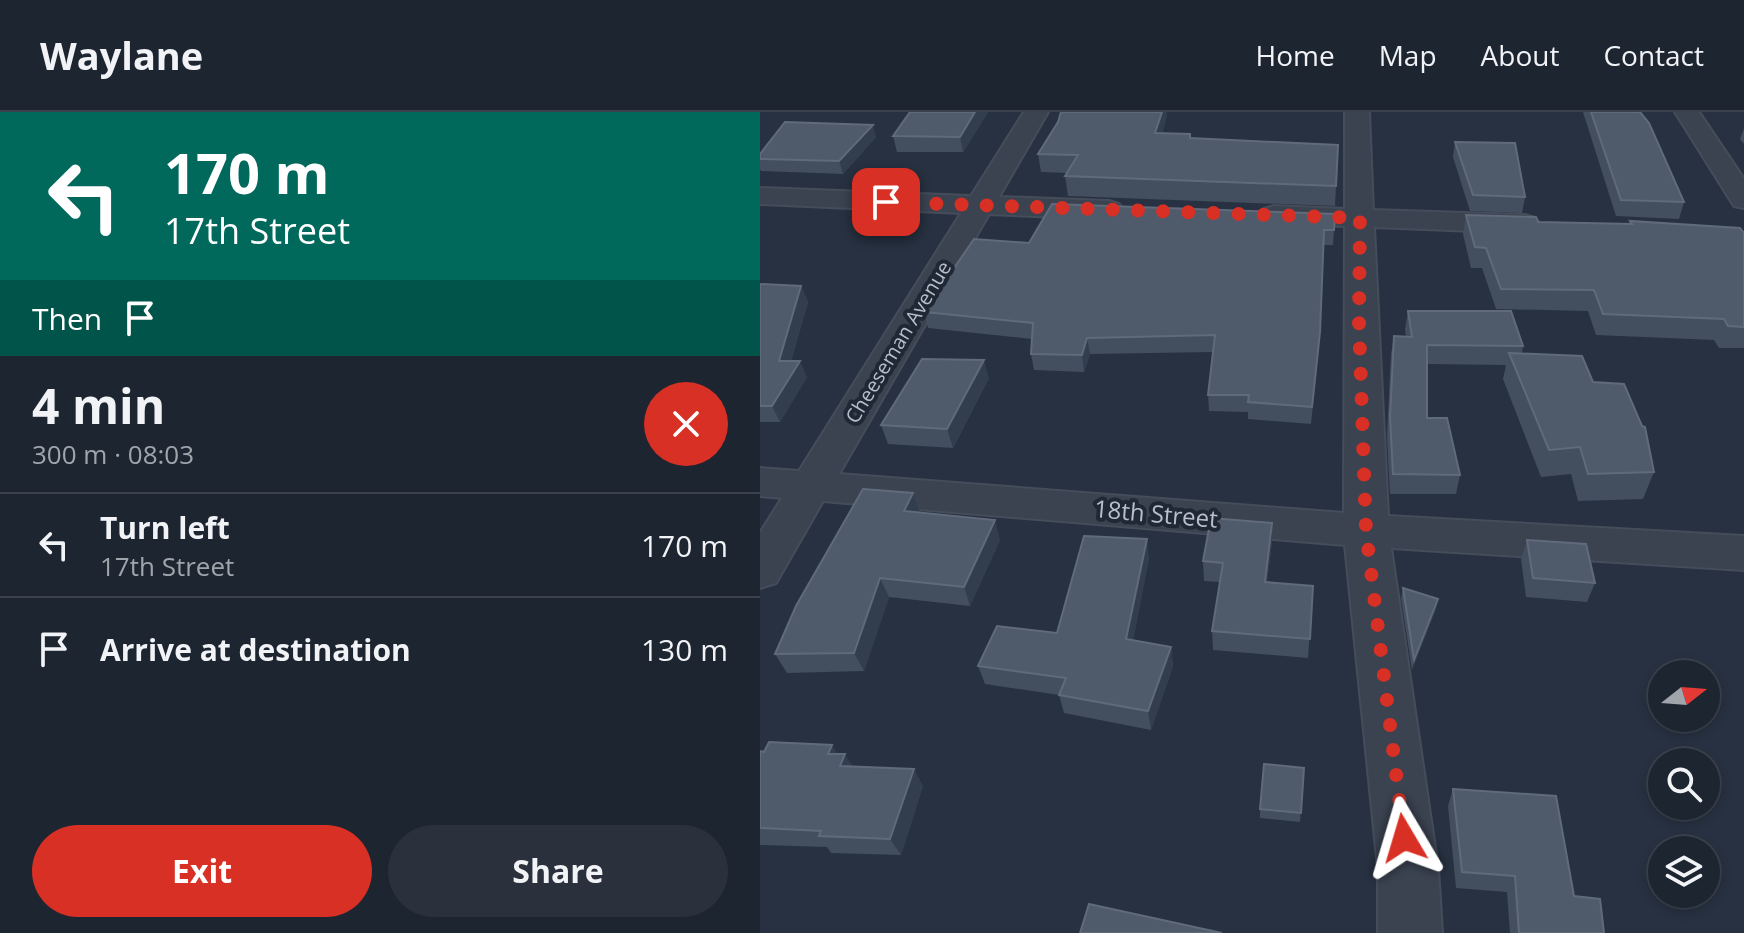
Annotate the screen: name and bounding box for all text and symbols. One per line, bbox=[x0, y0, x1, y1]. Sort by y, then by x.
text: Waylane bbox=[40, 29, 203, 81]
text: Home bbox=[1256, 36, 1335, 74]
text: Map bbox=[1379, 36, 1437, 74]
text: About bbox=[1481, 36, 1559, 74]
text: Contact bbox=[1603, 36, 1704, 74]
text: 170 m bbox=[164, 134, 330, 210]
icon: left bbox=[32, 144, 136, 248]
pin bbox=[852, 168, 920, 236]
icon: arrive bbox=[864, 180, 908, 224]
text: 17th Street bbox=[164, 206, 350, 255]
street label: Cheeseman Avenue bbox=[839, 256, 957, 428]
icon: arrive bbox=[118, 296, 162, 340]
text: Then bbox=[32, 298, 102, 339]
text: 4 min bbox=[32, 373, 165, 438]
button: close bbox=[644, 382, 728, 466]
text: 300 m · 08:03 bbox=[32, 436, 194, 472]
street label: 18th Street bbox=[1093, 491, 1219, 535]
text: Turn left bbox=[100, 507, 230, 548]
icon: left bbox=[32, 523, 76, 567]
text: 170 m bbox=[641, 525, 728, 566]
text: 17th Street bbox=[100, 548, 234, 584]
icon: arrive bbox=[32, 627, 76, 671]
text: Arrive at destination bbox=[100, 629, 411, 670]
text: 130 m bbox=[641, 629, 728, 670]
north arrow bbox=[1648, 660, 1720, 732]
map controls bbox=[1648, 660, 1720, 908]
button: search bbox=[1648, 748, 1720, 820]
position arrow bbox=[1362, 796, 1446, 880]
button: Exit bbox=[32, 825, 372, 917]
button: Share bbox=[388, 825, 728, 917]
button: layers bbox=[1648, 836, 1720, 908]

